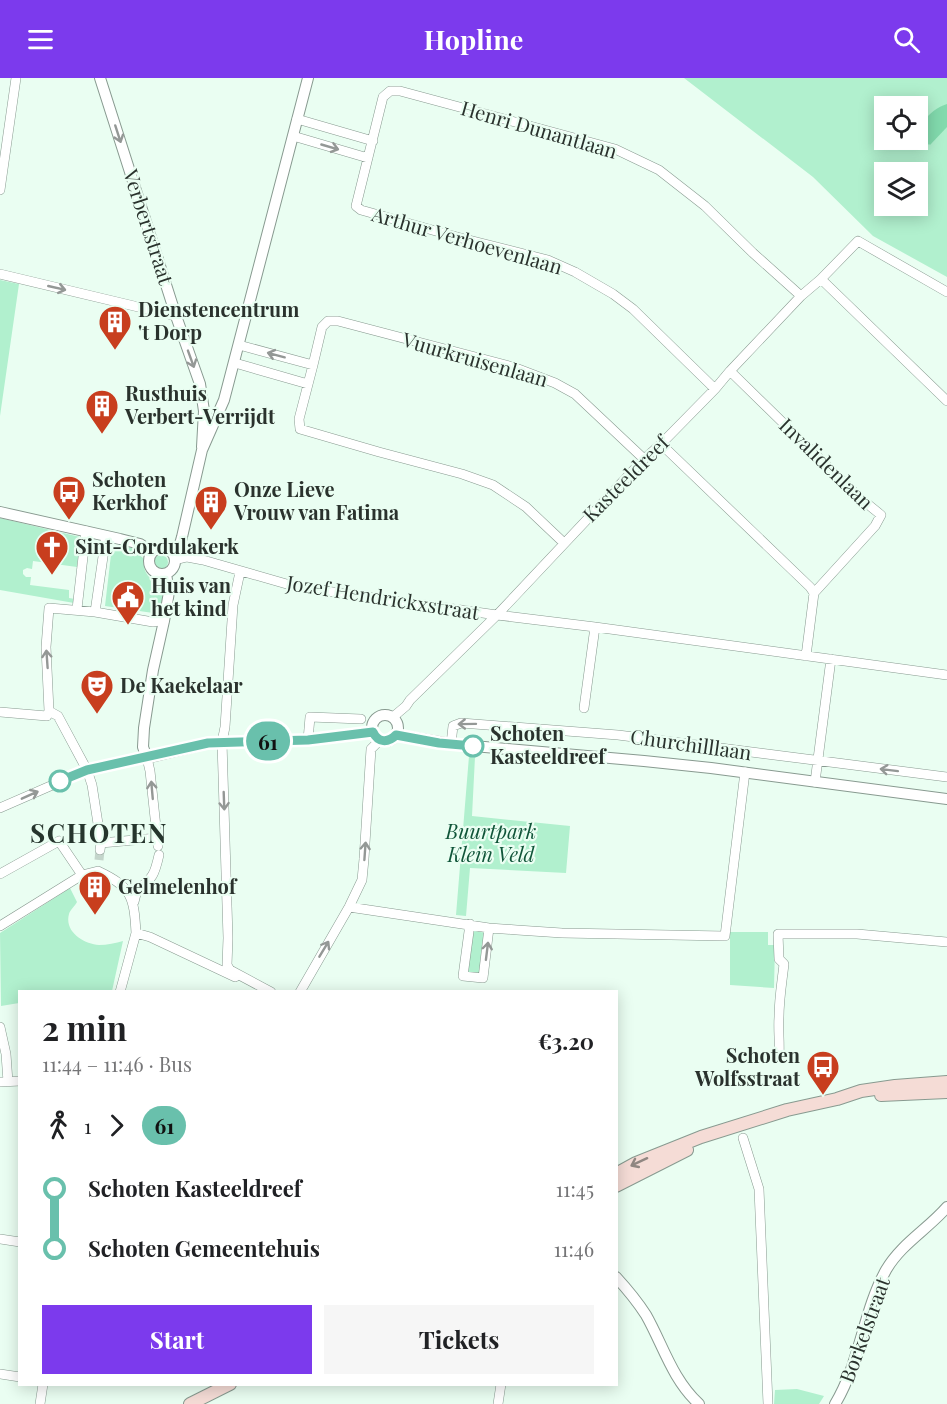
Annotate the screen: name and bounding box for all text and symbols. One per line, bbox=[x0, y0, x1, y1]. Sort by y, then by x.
text: Hopline bbox=[424, 21, 523, 57]
icon: menu bbox=[24, 23, 57, 56]
icon: search bbox=[890, 23, 923, 56]
street label: Henri Dunantlaan bbox=[458, 93, 621, 164]
map controls bbox=[874, 96, 928, 216]
button: locate bbox=[874, 96, 928, 150]
one-way arrow bbox=[113, 124, 124, 143]
one-way arrow bbox=[320, 142, 339, 153]
button: layers bbox=[874, 162, 928, 216]
street label: Verbertstraat bbox=[118, 165, 181, 288]
street label: Arthur Verhoevenlaan bbox=[368, 199, 566, 280]
one-way arrow bbox=[47, 283, 66, 295]
place label: Dienstencentrum 't Dorp bbox=[138, 295, 299, 345]
building icon: Dienstencentrum 't Dorp bbox=[97, 304, 133, 351]
street label: Vuurkruisenlaan bbox=[399, 325, 551, 392]
one-way arrow bbox=[187, 349, 198, 368]
one-way arrow bbox=[267, 349, 286, 360]
place label: Rusthuis Verbert-Verrijdt bbox=[124, 379, 276, 429]
building icon: Rusthuis Verbert-Verrijdt bbox=[84, 388, 120, 435]
street label: Invalidenlaan bbox=[774, 411, 880, 515]
street label: Kasteeldreef bbox=[576, 428, 675, 527]
place label: Schoten Kerkhof bbox=[92, 465, 168, 515]
bus stop icon: Schoten Kerkhof bbox=[51, 474, 87, 521]
place label: Onze Lieve Vrouw van Fatima bbox=[233, 475, 400, 525]
building icon: Onze Lieve Vrouw van Fatima bbox=[193, 484, 229, 531]
church icon: Sint-Cordulakerk bbox=[34, 529, 70, 576]
place label: Sint-Cordulakerk bbox=[75, 532, 239, 559]
street label: Jozef Hendrickxstraat bbox=[284, 568, 482, 625]
place label: Huis van het kind bbox=[151, 571, 232, 621]
public building icon: Huis van het kind bbox=[110, 579, 146, 626]
one-way arrow bbox=[41, 650, 52, 670]
theatre icon: De Kaekelaar bbox=[79, 668, 115, 715]
place label: De Kaekelaar bbox=[120, 671, 243, 698]
one-way arrow bbox=[458, 719, 478, 730]
place label: Schoten Kasteeldreef bbox=[490, 719, 607, 769]
line badge: 61 bbox=[241, 722, 295, 760]
street label: Churchilllaan bbox=[629, 722, 754, 765]
text: 61 bbox=[258, 727, 278, 755]
marker: Schoten Kasteeldreef bbox=[462, 735, 484, 757]
one-way arrow bbox=[880, 764, 899, 775]
unlabelled marker bbox=[49, 770, 71, 792]
one-way arrow bbox=[146, 781, 157, 801]
one-way arrow bbox=[21, 788, 39, 800]
one-way arrow bbox=[218, 790, 230, 810]
district label: SCHOTEN bbox=[30, 815, 168, 850]
park label: Buurtpark Klein Veld bbox=[445, 817, 536, 867]
one-way arrow bbox=[359, 841, 370, 861]
building icon: Gelmelenhof bbox=[77, 869, 113, 916]
place label: Gelmelenhof bbox=[118, 872, 238, 899]
one-way arrow bbox=[319, 941, 331, 958]
one-way arrow bbox=[481, 941, 492, 961]
text: 2 min bbox=[42, 1005, 127, 1049]
text: €3.20 bbox=[538, 1026, 594, 1056]
place label: Schoten Wolfsstraat bbox=[694, 1041, 801, 1091]
bus stop icon: Schoten Wolfsstraat bbox=[805, 1049, 841, 1096]
text: 11:44 – 11:46 · Bus bbox=[42, 1050, 192, 1077]
icon: walk bbox=[42, 1109, 75, 1142]
icon: forward bbox=[100, 1109, 133, 1142]
text: 61 bbox=[154, 1111, 174, 1139]
text: 1 bbox=[84, 1112, 91, 1139]
one-way arrow bbox=[631, 1157, 649, 1168]
text: Schoten Kasteeldreef bbox=[88, 1173, 302, 1203]
text: 11:45 bbox=[556, 1175, 594, 1202]
text: Schoten Gemeentehuis bbox=[88, 1233, 320, 1263]
text: 11:46 bbox=[554, 1235, 594, 1262]
street label: Borkelstraat bbox=[832, 1272, 895, 1386]
button: Start bbox=[42, 1305, 312, 1374]
button: Tickets bbox=[324, 1305, 594, 1374]

